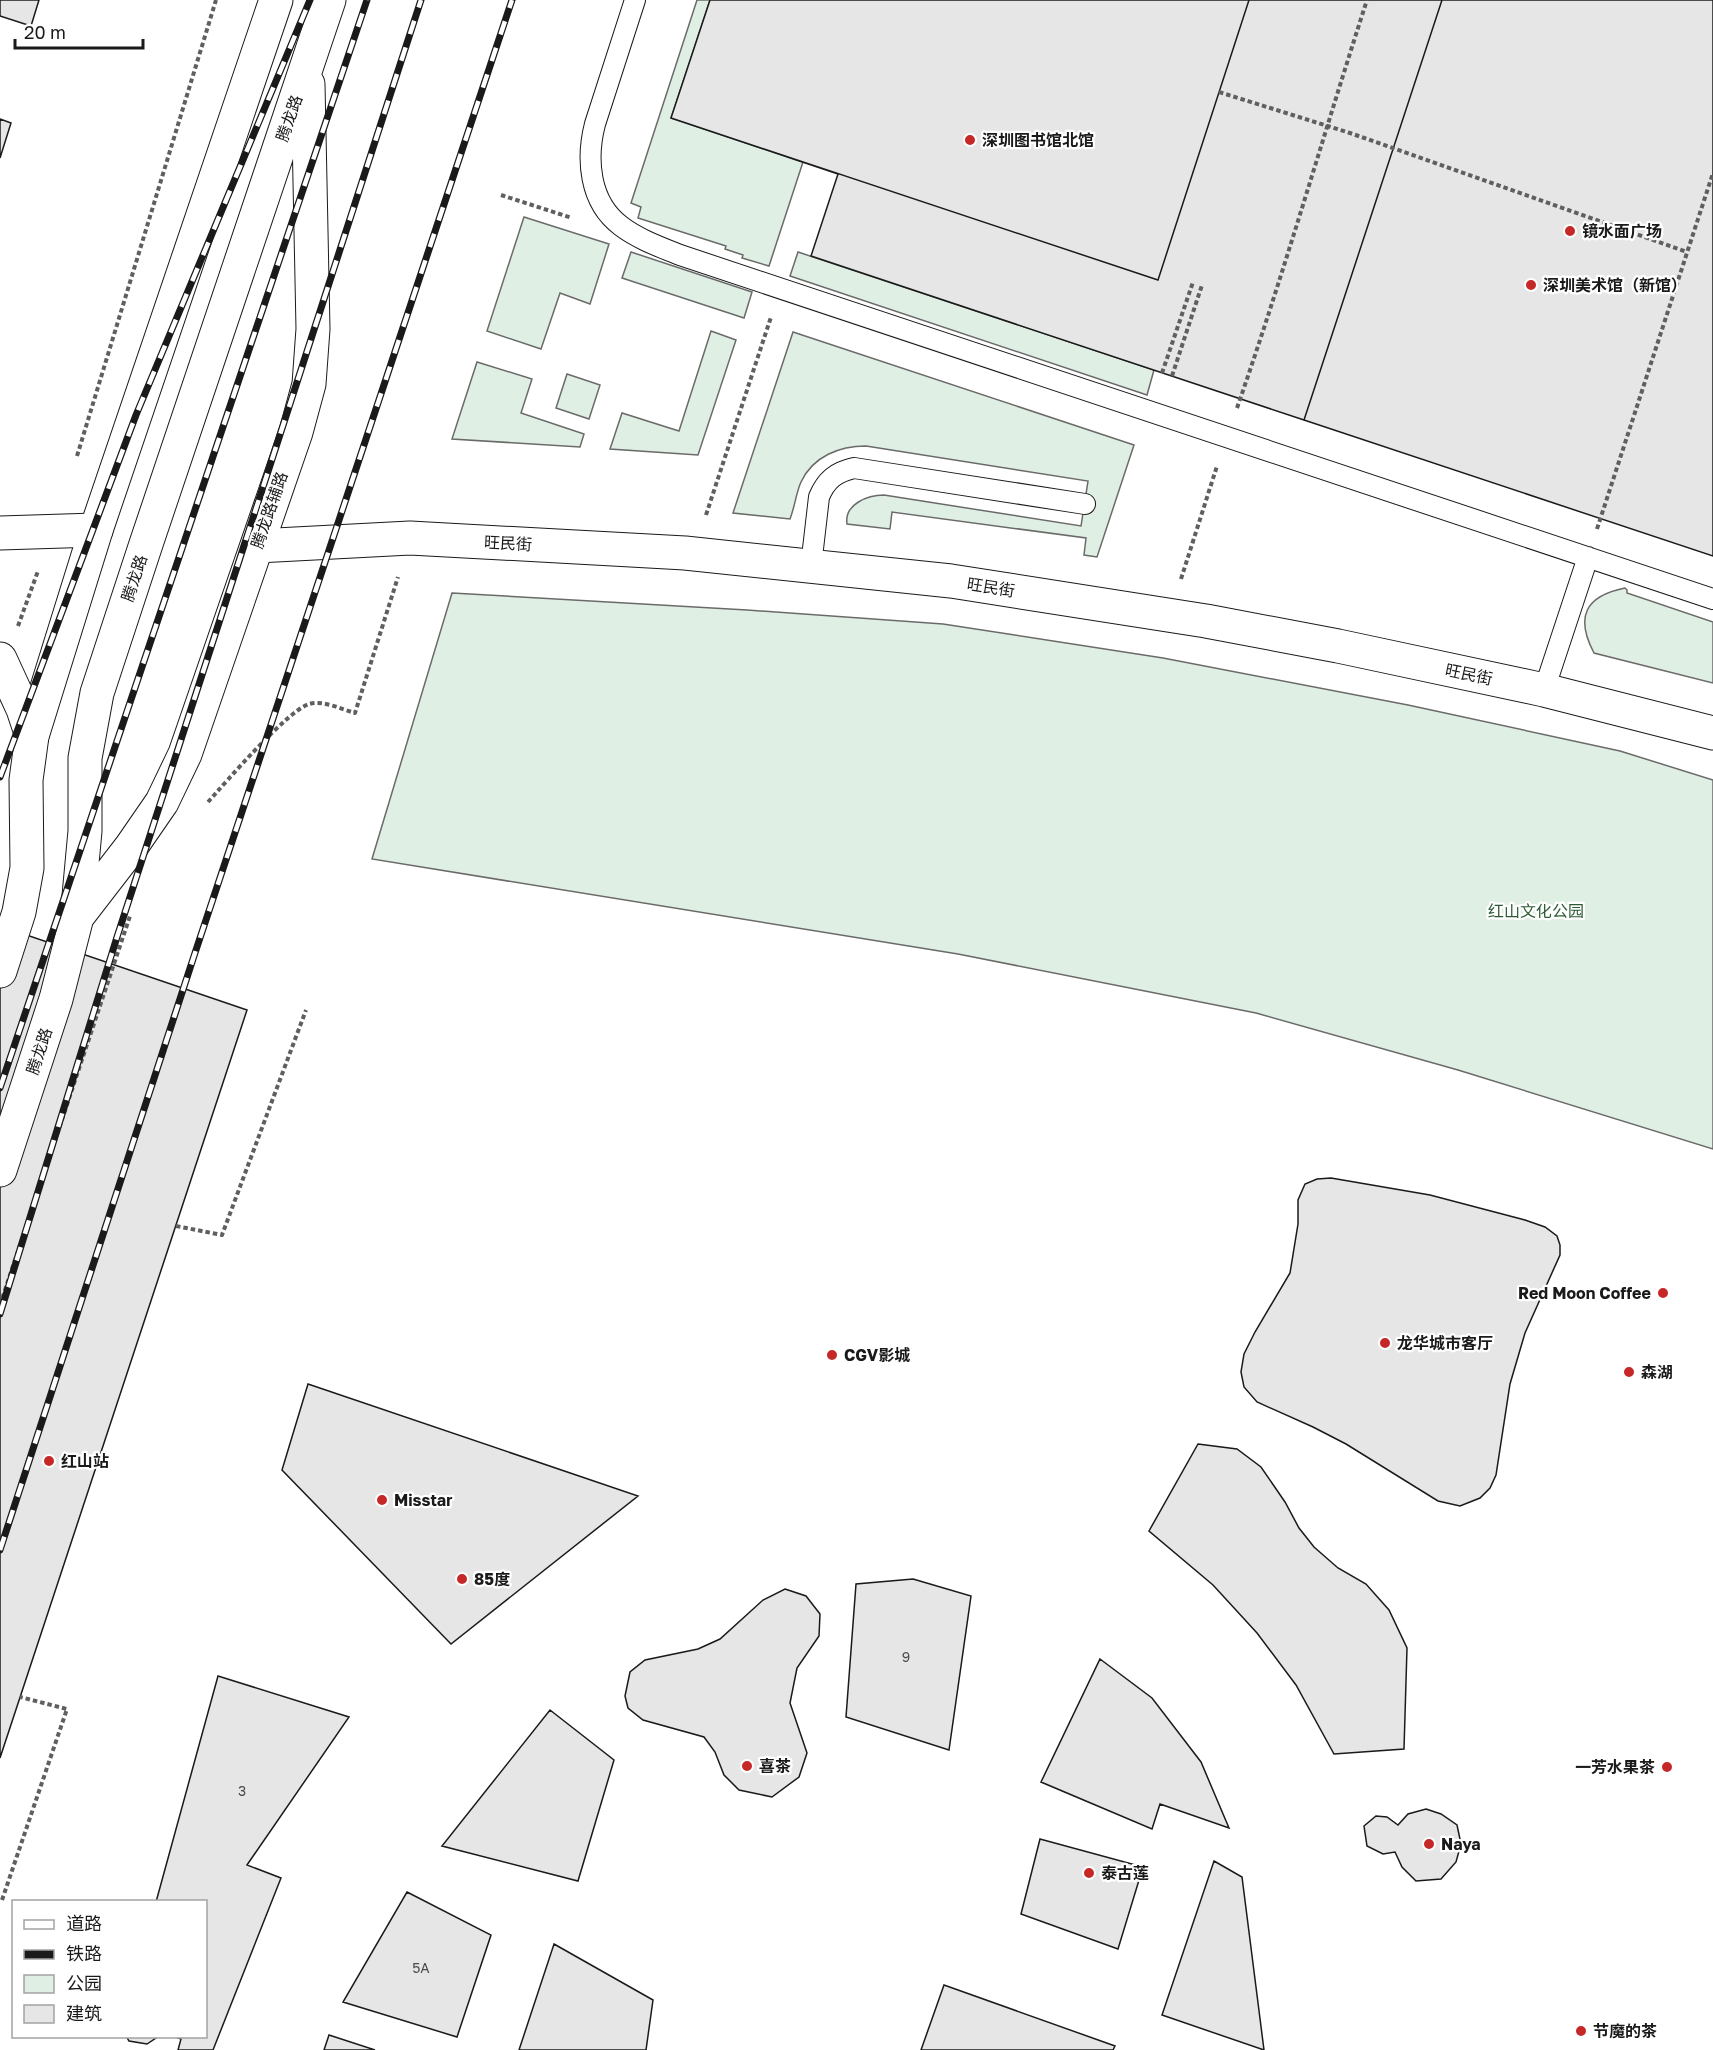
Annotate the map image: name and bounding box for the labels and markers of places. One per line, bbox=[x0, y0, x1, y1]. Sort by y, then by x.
place label: 深圳图书馆北馆 bbox=[982, 130, 1094, 150]
marker: 深圳图书馆北馆 bbox=[963, 133, 977, 147]
place label: 镜水面广场 bbox=[1582, 221, 1662, 241]
marker: 镜水面广场 bbox=[1563, 224, 1577, 238]
place label: 深圳美术馆（新馆） bbox=[1543, 275, 1687, 295]
marker: 深圳美术馆（新馆） bbox=[1524, 278, 1538, 292]
place label: Red Moon Coffee bbox=[1518, 1283, 1651, 1303]
marker: Red Moon Coffee bbox=[1656, 1286, 1670, 1300]
place label: 龙华城市客厅 bbox=[1397, 1333, 1493, 1353]
marker: 龙华城市客厅 bbox=[1378, 1336, 1392, 1350]
place label: CGV影城 bbox=[844, 1345, 910, 1365]
marker: CGV影城 bbox=[825, 1348, 839, 1362]
place label: 森湖 bbox=[1641, 1362, 1673, 1382]
marker: 森湖 bbox=[1622, 1365, 1636, 1379]
place label: 红山站 bbox=[61, 1451, 109, 1471]
marker: 红山站 bbox=[42, 1454, 56, 1468]
place label: Misstar bbox=[394, 1490, 452, 1510]
marker: Misstar bbox=[375, 1493, 389, 1507]
place label: 85度 bbox=[474, 1569, 510, 1589]
marker: 85度 bbox=[455, 1572, 469, 1586]
place label: 喜茶 bbox=[759, 1756, 791, 1776]
place label: 一芳水果茶 bbox=[1575, 1757, 1655, 1777]
marker: 喜茶 bbox=[740, 1759, 754, 1773]
marker: 一芳水果茶 bbox=[1660, 1760, 1674, 1774]
place label: Naya bbox=[1441, 1834, 1481, 1854]
marker: Naya bbox=[1422, 1837, 1436, 1851]
place label: 泰古莲 bbox=[1101, 1863, 1149, 1883]
marker: 泰古莲 bbox=[1082, 1866, 1096, 1880]
place label: 节魔的茶 bbox=[1593, 2021, 1657, 2041]
marker: 节魔的茶 bbox=[1574, 2024, 1588, 2038]

